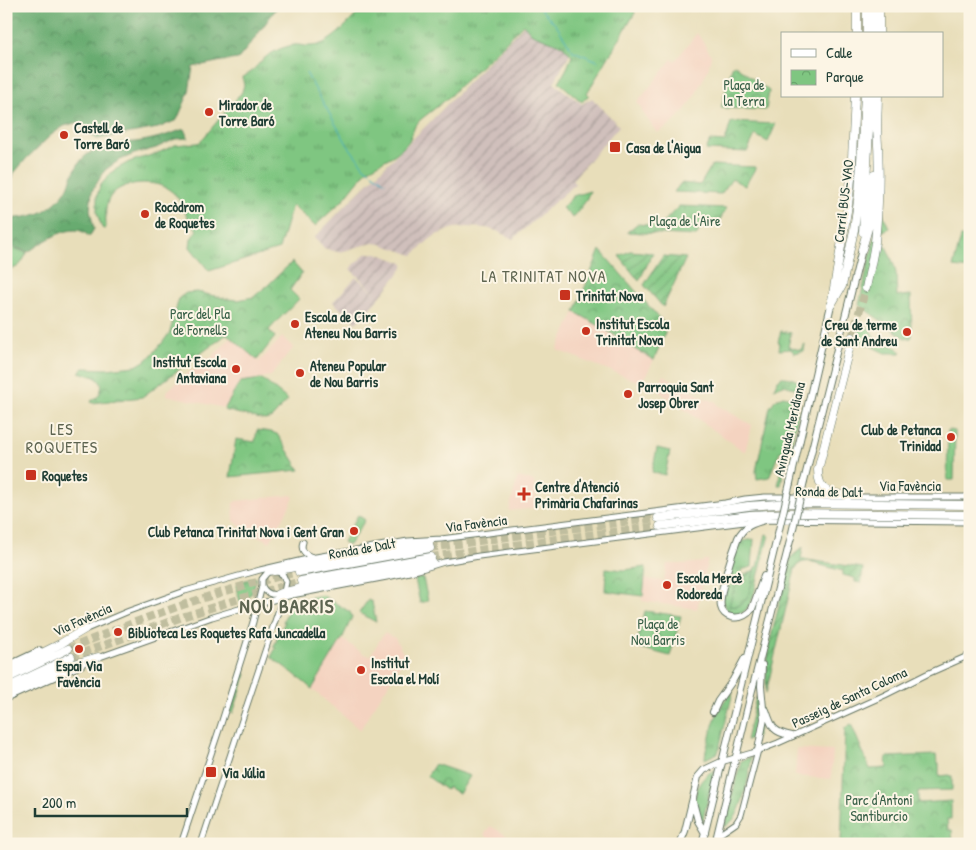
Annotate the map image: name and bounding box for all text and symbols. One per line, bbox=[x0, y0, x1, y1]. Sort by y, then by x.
legend bbox=[781, 32, 944, 98]
text: Calle bbox=[826, 42, 853, 63]
text: Parque bbox=[826, 66, 864, 87]
park label: Plaça de la Terra bbox=[723, 75, 765, 110]
place label: Mirador de Torre Baró bbox=[218, 95, 275, 130]
marker: Mirador de Torre Baró bbox=[203, 106, 215, 118]
place label: Castell de Torre Baró bbox=[73, 118, 130, 153]
marker: Castell de Torre Baró bbox=[58, 129, 70, 141]
place label: Casa de l'Aigua bbox=[626, 138, 701, 159]
marker: Casa de l'Aigua bbox=[608, 140, 622, 154]
street label: Carril BUS-VAO bbox=[828, 158, 858, 244]
place label: Rocòdrom de Roquetes bbox=[155, 197, 215, 234]
marker: Rocòdrom de Roquetes bbox=[139, 208, 151, 220]
park label: Plaça de l'Aire bbox=[649, 211, 721, 230]
district label: LA TRINITAT NOVA bbox=[482, 265, 606, 287]
place label: Trinitat Nova bbox=[575, 286, 644, 305]
marker: Trinitat Nova bbox=[558, 288, 572, 302]
park label: Parc del Pla de Fornells bbox=[170, 304, 231, 339]
place label: Escola de Circ Ateneu Nou Barris bbox=[305, 307, 397, 342]
place label: Institut Escola Trinitat Nova bbox=[595, 314, 670, 349]
place label: Creu de terme de Sant Andreu bbox=[821, 315, 897, 350]
marker: Escola de Circ Ateneu Nou Barris bbox=[289, 318, 301, 330]
marker: Institut Escola Trinitat Nova bbox=[580, 325, 592, 337]
marker: Creu de terme de Sant Andreu bbox=[901, 326, 913, 338]
place label: Institut Escola Antaviana bbox=[153, 352, 227, 387]
place label: Ateneu Popular de Nou Barris bbox=[310, 356, 387, 391]
marker: Institut Escola Antaviana bbox=[230, 363, 242, 375]
marker: Ateneu Popular de Nou Barris bbox=[294, 367, 306, 379]
place label: Parroquia Sant Josep Obrer bbox=[638, 377, 715, 414]
street label: Avinguda Meridiana bbox=[769, 379, 810, 478]
marker: Parroquia Sant Josep Obrer bbox=[622, 388, 634, 400]
district label: LES ROQUETES bbox=[26, 418, 98, 458]
place label: Club de Petanca Trinidad bbox=[861, 420, 942, 455]
marker: Club de Petanca Trinidad bbox=[945, 431, 957, 443]
place label: Roquetes bbox=[42, 466, 88, 487]
marker: Roquetes bbox=[24, 468, 38, 482]
street label: Via Favència bbox=[879, 476, 942, 495]
place label: Centre d'Atenció Primària Chafarinas bbox=[535, 477, 638, 512]
street label: Ronda de Dalt bbox=[795, 481, 863, 501]
marker: Centre d'Atenció Primària Chafarinas bbox=[517, 487, 531, 501]
street label: Via Favència bbox=[444, 510, 508, 536]
place label: Club Petanca Trinitat Nova i Gent Gran bbox=[148, 522, 344, 541]
marker: Club Petanca Trinitat Nova i Gent Gran bbox=[348, 525, 360, 537]
street label: Ronda de Dalt bbox=[327, 533, 397, 563]
place label: Escola Mercè Rodoreda bbox=[677, 568, 743, 603]
marker: Escola Mercè Rodoreda bbox=[661, 579, 673, 591]
district label: NOU BARRIS bbox=[240, 593, 334, 619]
street label: Via Favència bbox=[50, 598, 115, 640]
park label: Plaça de Nou Barris bbox=[631, 614, 685, 649]
place label: Biblioteca Les Roquetes Rafa Juncadella bbox=[128, 623, 326, 644]
marker: Biblioteca Les Roquetes Rafa Juncadella bbox=[112, 626, 124, 638]
marker: Espai Via Favència bbox=[73, 643, 85, 655]
place label: Institut Escola el Molí bbox=[371, 653, 439, 688]
place label: Espai Via Favència bbox=[56, 656, 102, 691]
street label: Passeig de Santa Coloma bbox=[788, 662, 910, 733]
marker: Institut Escola el Molí bbox=[355, 664, 367, 676]
place label: Via Júlia bbox=[222, 763, 265, 782]
marker: Via Júlia bbox=[204, 765, 218, 779]
scale bar bbox=[35, 785, 188, 817]
park label: Parc d'Antoni Santiburcio bbox=[845, 790, 913, 825]
text: 200 m bbox=[42, 792, 76, 813]

